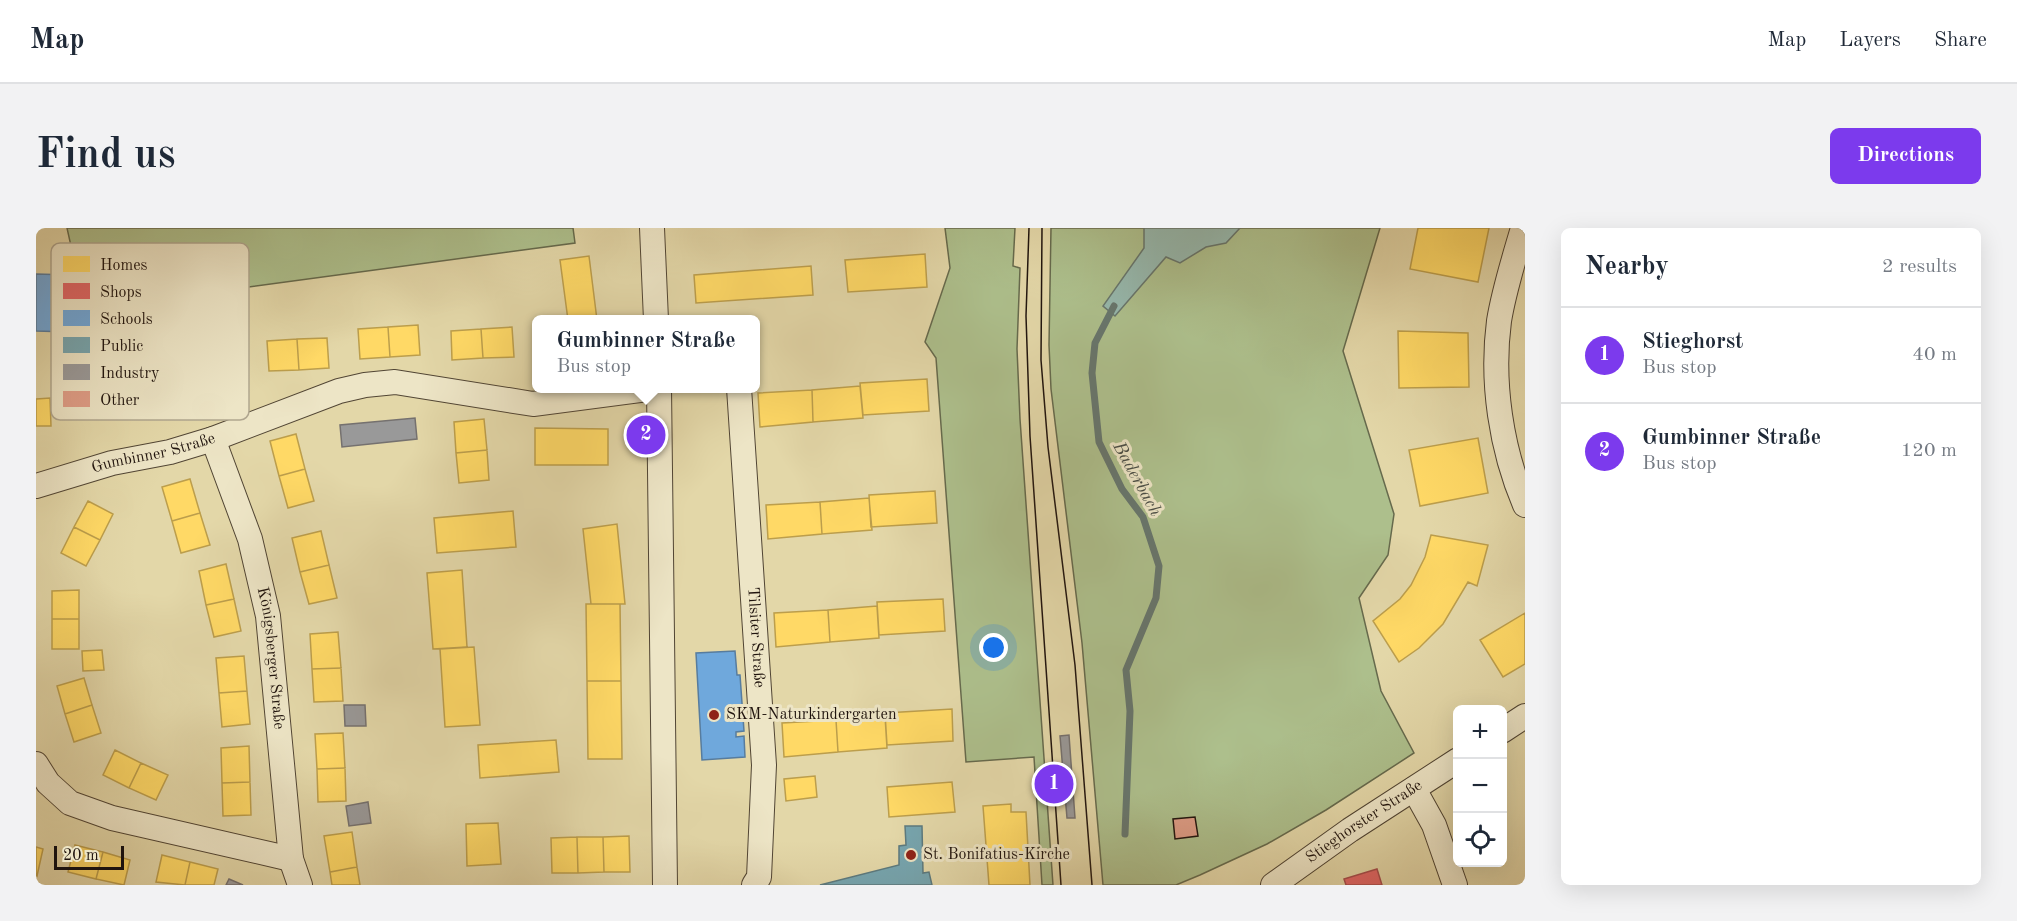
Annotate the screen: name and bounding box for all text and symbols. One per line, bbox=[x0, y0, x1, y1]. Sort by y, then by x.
text: Map bbox=[30, 27, 84, 55]
text: Map bbox=[1767, 30, 1806, 51]
text: Layers bbox=[1839, 30, 1901, 51]
text: Share bbox=[1934, 30, 1987, 51]
button: Directions bbox=[1830, 128, 1981, 184]
text: Find us bbox=[36, 135, 175, 177]
legend bbox=[51, 243, 249, 420]
text: Nearby bbox=[1585, 254, 1669, 280]
text: 2 results bbox=[1882, 257, 1957, 277]
text: Homes bbox=[100, 258, 148, 274]
text: Shops bbox=[100, 285, 142, 301]
text: Schools bbox=[100, 312, 153, 328]
popup bbox=[532, 315, 760, 393]
text: Gumbinner Straße bbox=[556, 330, 736, 352]
text: Stieghorst bbox=[1642, 331, 1743, 353]
text: Public bbox=[100, 339, 143, 355]
text: 1 bbox=[1599, 345, 1610, 365]
text: 40 m bbox=[1912, 345, 1957, 365]
text: Bus stop bbox=[556, 357, 631, 377]
text: Bus stop bbox=[1642, 358, 1717, 378]
text: Industry bbox=[100, 366, 160, 382]
text: Other bbox=[100, 393, 140, 409]
pin: 2 bbox=[626, 412, 666, 458]
text: Gumbinner Straße bbox=[1642, 427, 1821, 449]
street label: Gumbinner Straße bbox=[90, 431, 217, 477]
water label: Baderbach bbox=[1109, 438, 1165, 519]
text: 2 bbox=[1599, 441, 1610, 461]
text: 120 m bbox=[1901, 441, 1957, 461]
text: Bus stop bbox=[1642, 454, 1717, 474]
street label: Königsberger Straße bbox=[253, 585, 287, 730]
street label: Tilsiter Straße bbox=[744, 586, 767, 688]
your location bbox=[979, 633, 1008, 662]
map controls bbox=[1453, 705, 1507, 867]
button: + bbox=[1453, 705, 1507, 759]
place label: SKM-Naturkindergarten bbox=[726, 707, 897, 723]
marker: SKM-Naturkindergarten bbox=[707, 708, 721, 722]
button: − bbox=[1453, 759, 1507, 813]
pin: 1 bbox=[1034, 762, 1074, 806]
street label: Stieghorster Straße bbox=[1303, 777, 1425, 866]
button: locate bbox=[1453, 813, 1507, 867]
scale bar bbox=[54, 843, 124, 870]
place label: St. Bonifatius-Kirche bbox=[923, 847, 1070, 863]
text: 20 m bbox=[63, 848, 99, 864]
marker: St. Bonifatius-Kirche bbox=[904, 848, 918, 862]

